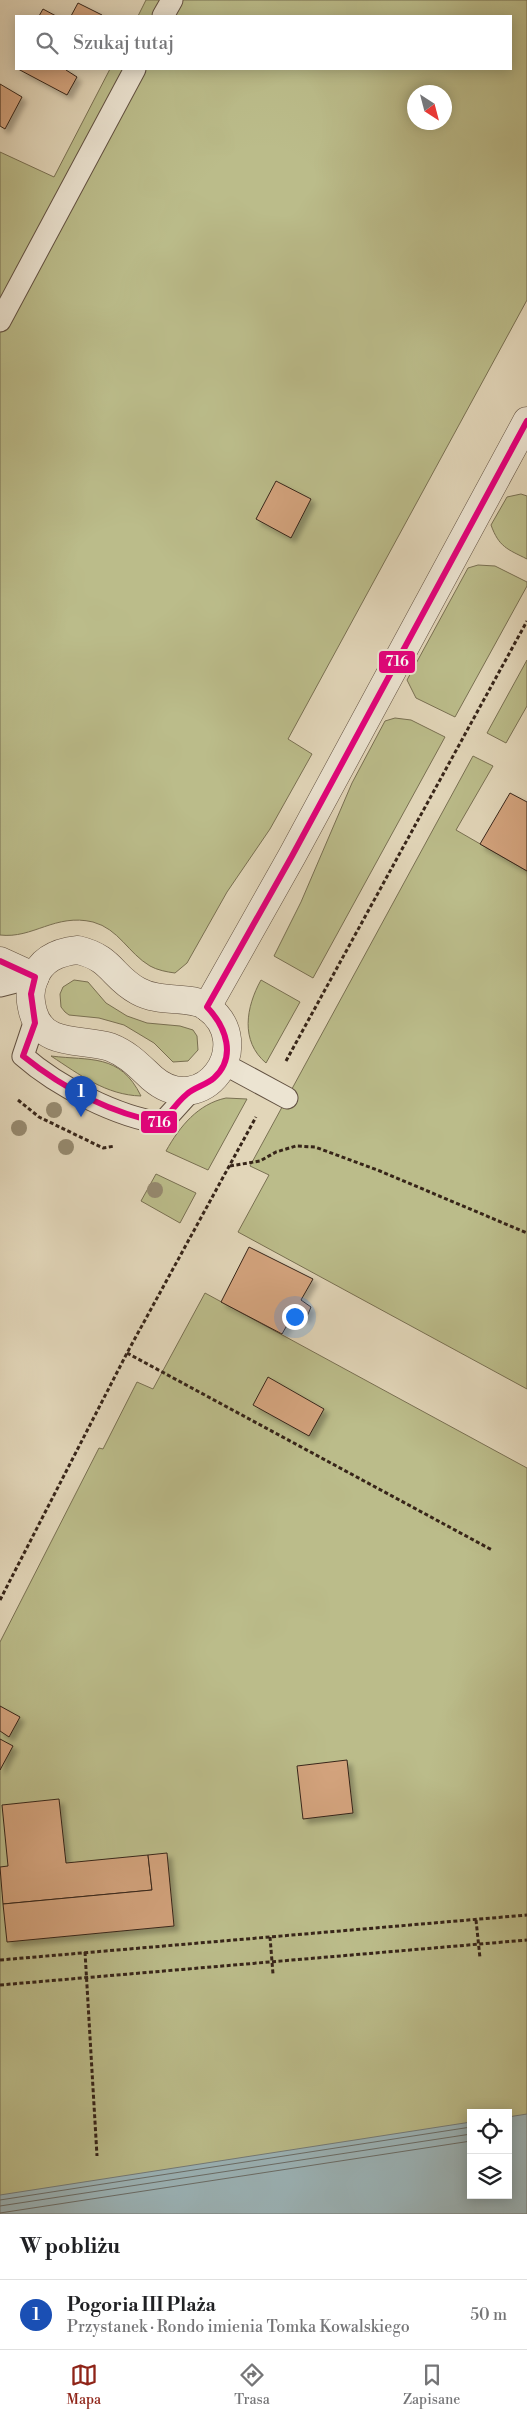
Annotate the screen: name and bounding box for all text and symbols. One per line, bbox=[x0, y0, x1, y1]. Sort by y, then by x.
search box bbox=[15, 15, 512, 70]
icon: search bbox=[33, 29, 61, 57]
text: Szukaj tutaj bbox=[73, 31, 174, 55]
north arrow bbox=[407, 85, 452, 130]
line badge: 716 bbox=[378, 650, 416, 674]
text: 716 bbox=[385, 653, 409, 671]
pin: 1 bbox=[65, 1076, 97, 1117]
line badge: 716 bbox=[140, 1110, 178, 1134]
text: 716 bbox=[147, 1114, 171, 1132]
your location bbox=[282, 1304, 308, 1330]
map controls bbox=[467, 2109, 512, 2199]
button: locate bbox=[467, 2109, 512, 2154]
button: layers bbox=[467, 2154, 512, 2199]
text: W pobliżu bbox=[20, 2234, 120, 2260]
text: Pogoria III Plaża bbox=[67, 2293, 216, 2317]
text: 1 bbox=[32, 2305, 40, 2325]
text: 50 m bbox=[470, 2305, 507, 2325]
text: Przystanek · Rondo imienia Tomka Kowalskiego bbox=[67, 2317, 410, 2337]
tab: Mapa bbox=[67, 2361, 101, 2409]
tab: Trasa bbox=[234, 2361, 270, 2409]
tab: Zapisane bbox=[403, 2361, 460, 2409]

